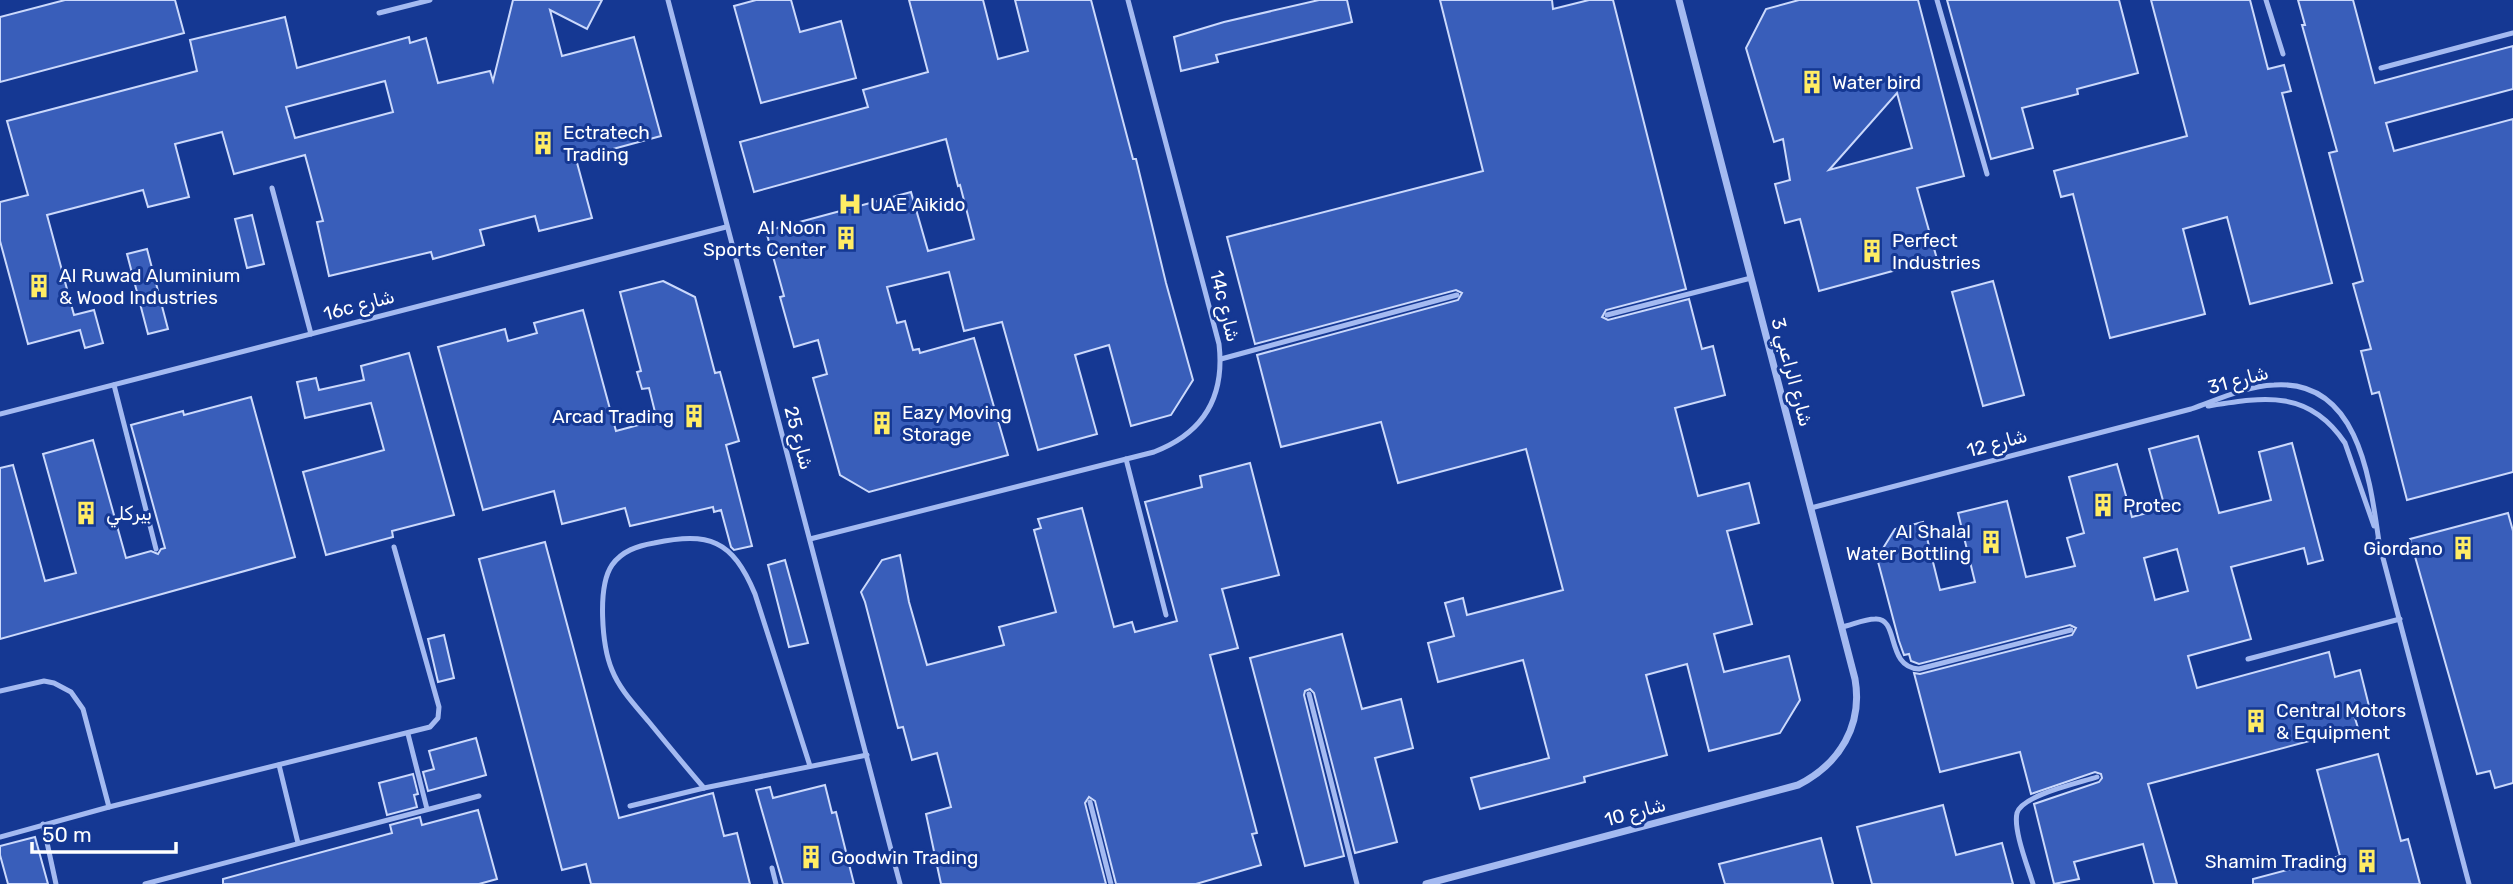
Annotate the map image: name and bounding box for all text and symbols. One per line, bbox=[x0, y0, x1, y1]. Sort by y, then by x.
building icon: Water bird bbox=[1798, 68, 1826, 96]
place label: Water bird bbox=[1832, 71, 1921, 94]
place label: Ectratech Trading bbox=[563, 121, 650, 166]
building icon: Ectratech Trading bbox=[529, 129, 557, 157]
hospital icon: UAE Aikido bbox=[836, 190, 864, 218]
place label: UAE Aikido bbox=[870, 193, 965, 216]
place label: Al Noon Sports Center bbox=[703, 216, 827, 261]
building icon: Al Noon Sports Center bbox=[832, 224, 860, 252]
place label: Perfect Industries bbox=[1892, 229, 1981, 274]
building icon: Perfect Industries bbox=[1858, 237, 1886, 265]
place label: Al Ruwad Aluminium & Wood Industries bbox=[59, 264, 241, 309]
street label: 14c شارع bbox=[1203, 268, 1245, 345]
building icon: Al Ruwad Aluminium & Wood Industries bbox=[25, 272, 53, 300]
street label: 16c شارع bbox=[321, 284, 398, 327]
street label: شارع الراعبي 3 bbox=[1764, 315, 1818, 430]
street label: شارع 31 bbox=[2205, 361, 2271, 401]
place label: Eazy Moving Storage bbox=[902, 401, 1012, 446]
building icon: Arcad Trading bbox=[680, 402, 708, 430]
street label: شارع 25 bbox=[778, 404, 819, 473]
place label: Arcad Trading bbox=[552, 405, 674, 428]
building icon: Eazy Moving Storage bbox=[868, 409, 896, 437]
street label: شارع 12 bbox=[1964, 424, 2030, 464]
building icon: Protec bbox=[2089, 491, 2117, 519]
place label: Protec bbox=[2123, 494, 2182, 517]
building icon: بيركلي bbox=[72, 499, 100, 527]
place label: بيركلي bbox=[106, 502, 152, 528]
place label: Al Shalal Water Bottling bbox=[1846, 520, 1971, 565]
building icon: Al Shalal Water Bottling bbox=[1977, 528, 2005, 556]
building icon: Giordano bbox=[2449, 534, 2477, 562]
place label: Giordano bbox=[2363, 537, 2443, 560]
place label: Central Motors & Equipment bbox=[2276, 699, 2406, 744]
building icon: Central Motors & Equipment bbox=[2242, 707, 2270, 735]
street label: شارع 10 bbox=[1602, 793, 1669, 833]
scale bar bbox=[32, 810, 175, 854]
text: 50 m bbox=[42, 822, 92, 847]
building icon: Goodwin Trading bbox=[797, 843, 825, 871]
place label: Goodwin Trading bbox=[831, 846, 978, 869]
building icon: Shamim Trading bbox=[2353, 847, 2381, 875]
place label: Shamim Trading bbox=[2205, 850, 2347, 873]

